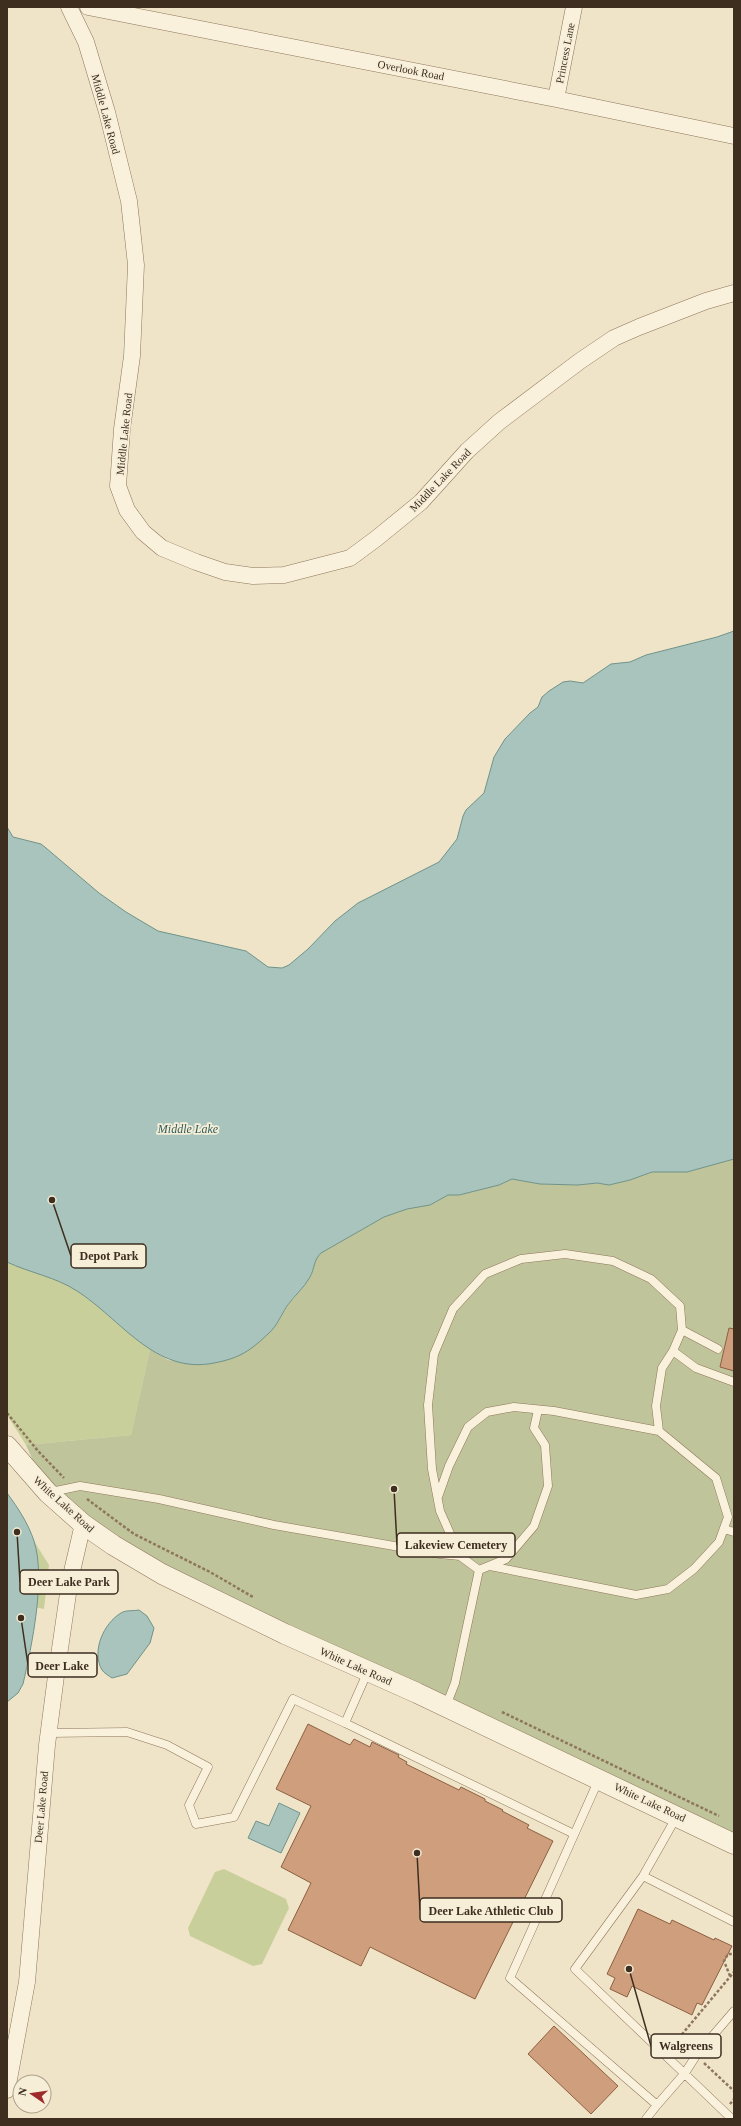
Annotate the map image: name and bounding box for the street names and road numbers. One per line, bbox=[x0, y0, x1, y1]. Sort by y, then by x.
street label: Princess Lane bbox=[553, 22, 577, 84]
street label: Overlook Road bbox=[377, 58, 446, 82]
street label: Middle Lake Road bbox=[90, 73, 123, 156]
street label: Middle Lake Road bbox=[114, 392, 134, 476]
street label: Middle Lake Road bbox=[407, 446, 473, 514]
street label: White Lake Road bbox=[31, 1474, 97, 1535]
street label: White Lake Road bbox=[318, 1645, 394, 1687]
street label: Deer Lake Road bbox=[32, 1770, 50, 1843]
street label: White Lake Road bbox=[612, 1780, 688, 1824]

